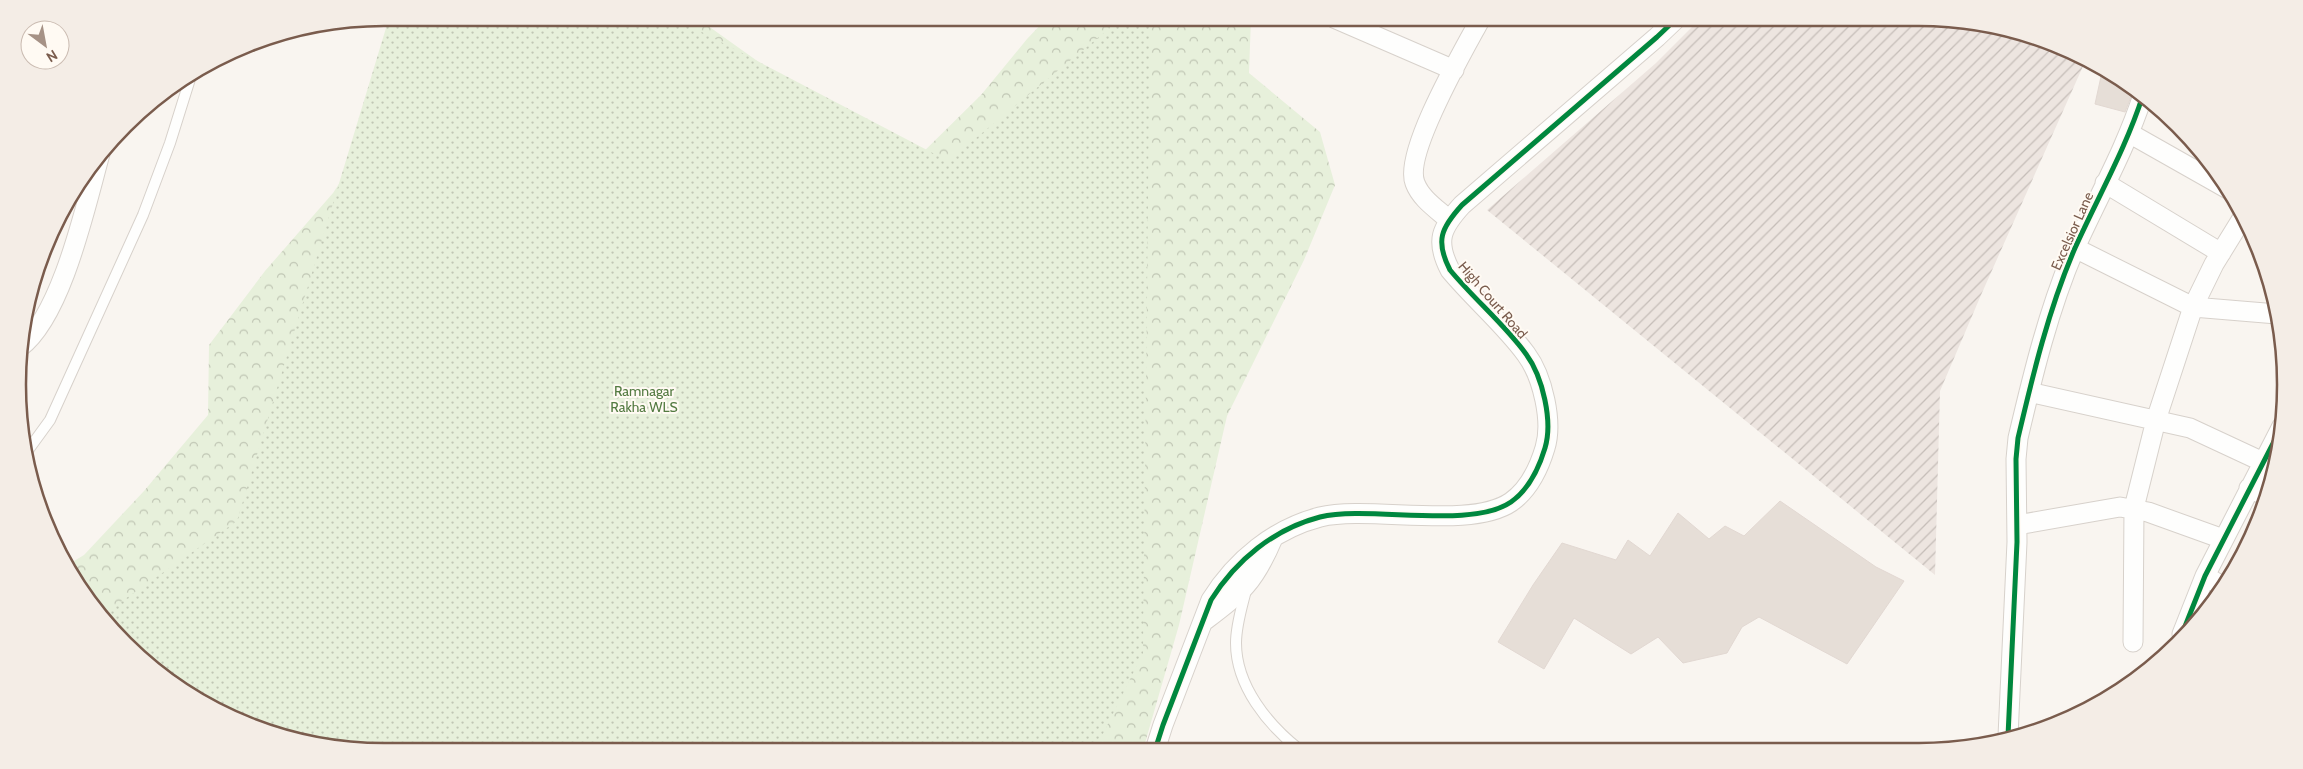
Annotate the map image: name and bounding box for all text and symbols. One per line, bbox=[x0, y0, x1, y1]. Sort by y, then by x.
north arrow bbox=[20, 20, 70, 70]
text: N bbox=[43, 46, 61, 66]
street label: Excelsior Lane bbox=[2047, 189, 2097, 273]
street label: High Court Road bbox=[1455, 258, 1531, 342]
park label: Ramnagar Rakha WLS bbox=[610, 382, 678, 416]

